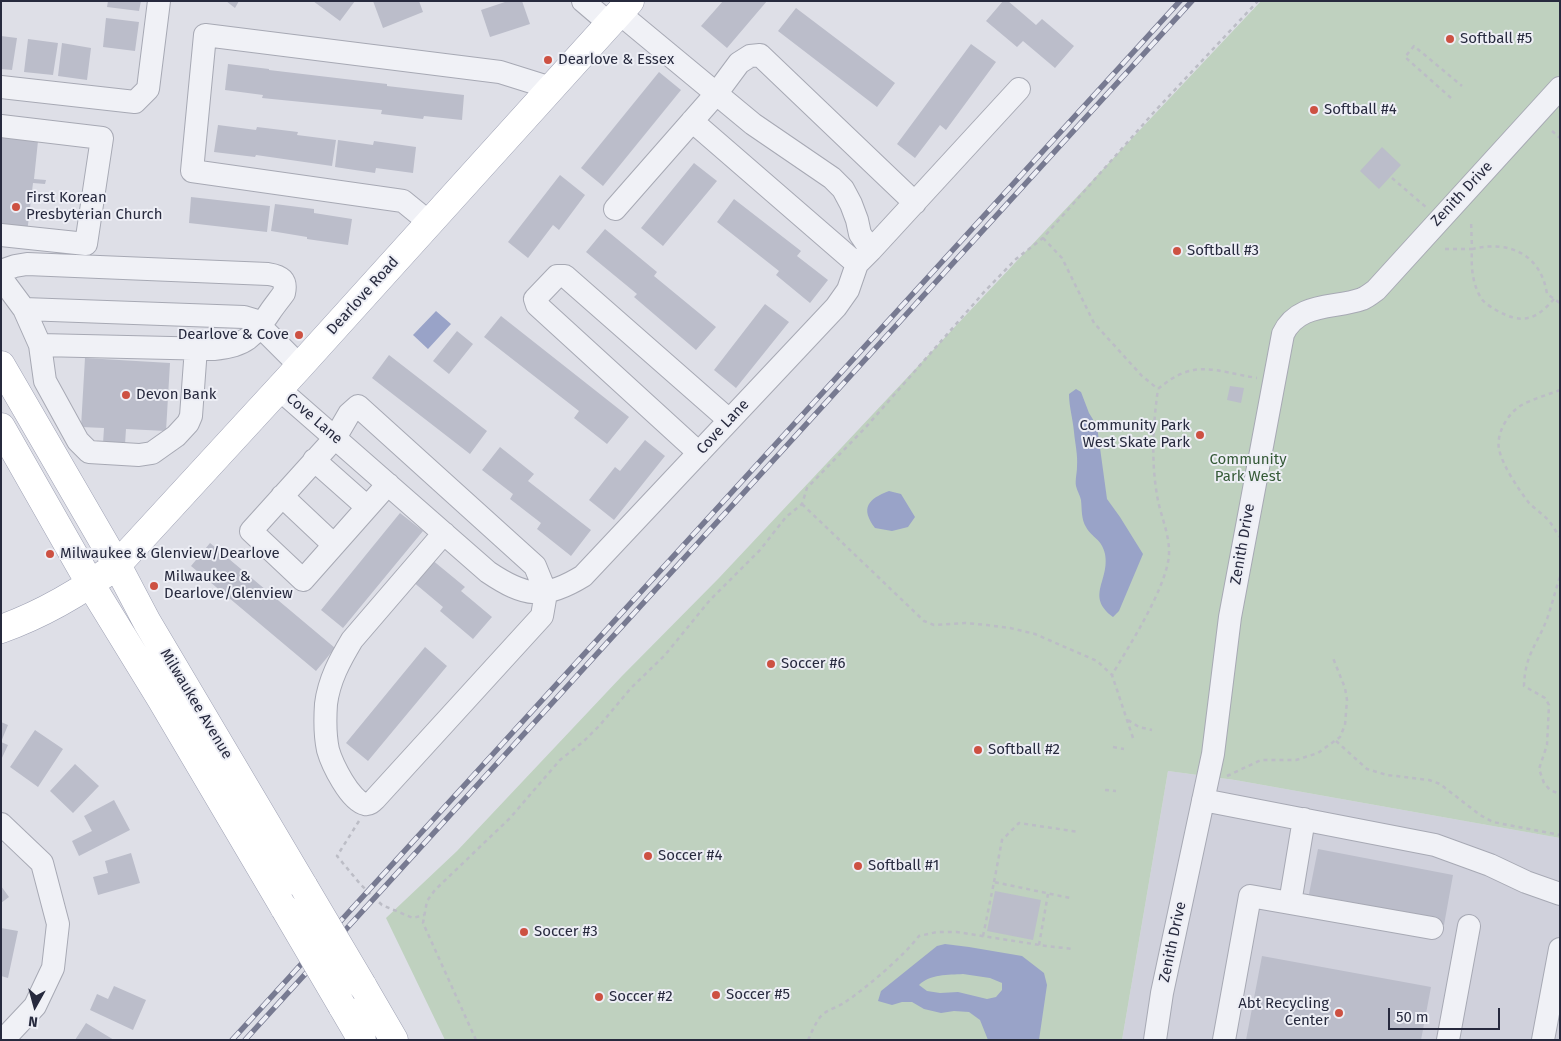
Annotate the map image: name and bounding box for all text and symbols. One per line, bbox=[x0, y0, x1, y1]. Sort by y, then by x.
place label: Softball #5 bbox=[1460, 30, 1532, 48]
marker: Softball #5 bbox=[1444, 33, 1456, 45]
place label: Dearlove & Essex bbox=[558, 51, 674, 69]
marker: Dearlove & Essex bbox=[542, 54, 554, 66]
place label: Softball #4 bbox=[1324, 101, 1397, 119]
marker: Softball #4 bbox=[1308, 104, 1320, 116]
street label: Zenith Drive bbox=[1427, 158, 1497, 230]
place label: First Korean Presbyterian Church bbox=[26, 189, 163, 224]
marker: First Korean Presbyterian Church bbox=[10, 201, 22, 213]
place label: Softball #3 bbox=[1187, 242, 1259, 260]
marker: Softball #3 bbox=[1171, 245, 1183, 257]
street label: Dearlove Road bbox=[323, 253, 403, 339]
place label: Dearlove & Cove bbox=[178, 326, 289, 344]
marker: Dearlove & Cove bbox=[293, 329, 305, 341]
place label: Devon Bank bbox=[136, 386, 216, 404]
marker: Devon Bank bbox=[120, 389, 132, 401]
street label: Cove Lane bbox=[282, 390, 346, 448]
street label: Cove Lane bbox=[693, 396, 753, 458]
place label: Community Park West Skate Park bbox=[1079, 417, 1190, 452]
marker: Community Park West Skate Park bbox=[1194, 429, 1206, 441]
park label: Community Park West bbox=[1209, 451, 1287, 486]
street label: Zenith Drive bbox=[1227, 502, 1259, 586]
place label: Milwaukee & Glenview/Dearlove bbox=[60, 545, 280, 563]
marker: Milwaukee & Glenview/Dearlove bbox=[44, 548, 56, 560]
place label: Milwaukee & Dearlove/Glenview bbox=[164, 568, 293, 603]
marker: Milwaukee & Dearlove/Glenview bbox=[148, 580, 160, 592]
street label: Milwaukee Avenue bbox=[156, 646, 236, 762]
place label: Soccer #6 bbox=[781, 655, 845, 673]
marker: Soccer #6 bbox=[765, 658, 777, 670]
place label: Softball #2 bbox=[988, 741, 1060, 759]
marker: Softball #2 bbox=[972, 744, 984, 756]
place label: Soccer #4 bbox=[658, 847, 722, 865]
marker: Soccer #4 bbox=[642, 850, 654, 862]
place label: Softball #1 bbox=[868, 857, 939, 875]
marker: Softball #1 bbox=[852, 860, 864, 872]
street label: Zenith Drive bbox=[1156, 900, 1190, 984]
place label: Soccer #3 bbox=[534, 923, 598, 941]
marker: Soccer #3 bbox=[518, 926, 530, 938]
north arrow bbox=[10, 981, 60, 1031]
place label: Soccer #5 bbox=[726, 986, 790, 1004]
place label: Soccer #2 bbox=[609, 988, 673, 1006]
marker: Soccer #5 bbox=[710, 989, 722, 1001]
marker: Soccer #2 bbox=[593, 991, 605, 1003]
place label: Abt Recycling Center bbox=[1238, 995, 1329, 1030]
scale bar bbox=[1391, 998, 1504, 1030]
marker: Abt Recycling Center bbox=[1333, 1007, 1345, 1019]
text: 50 m bbox=[1396, 1008, 1429, 1026]
text: N bbox=[27, 1012, 39, 1030]

